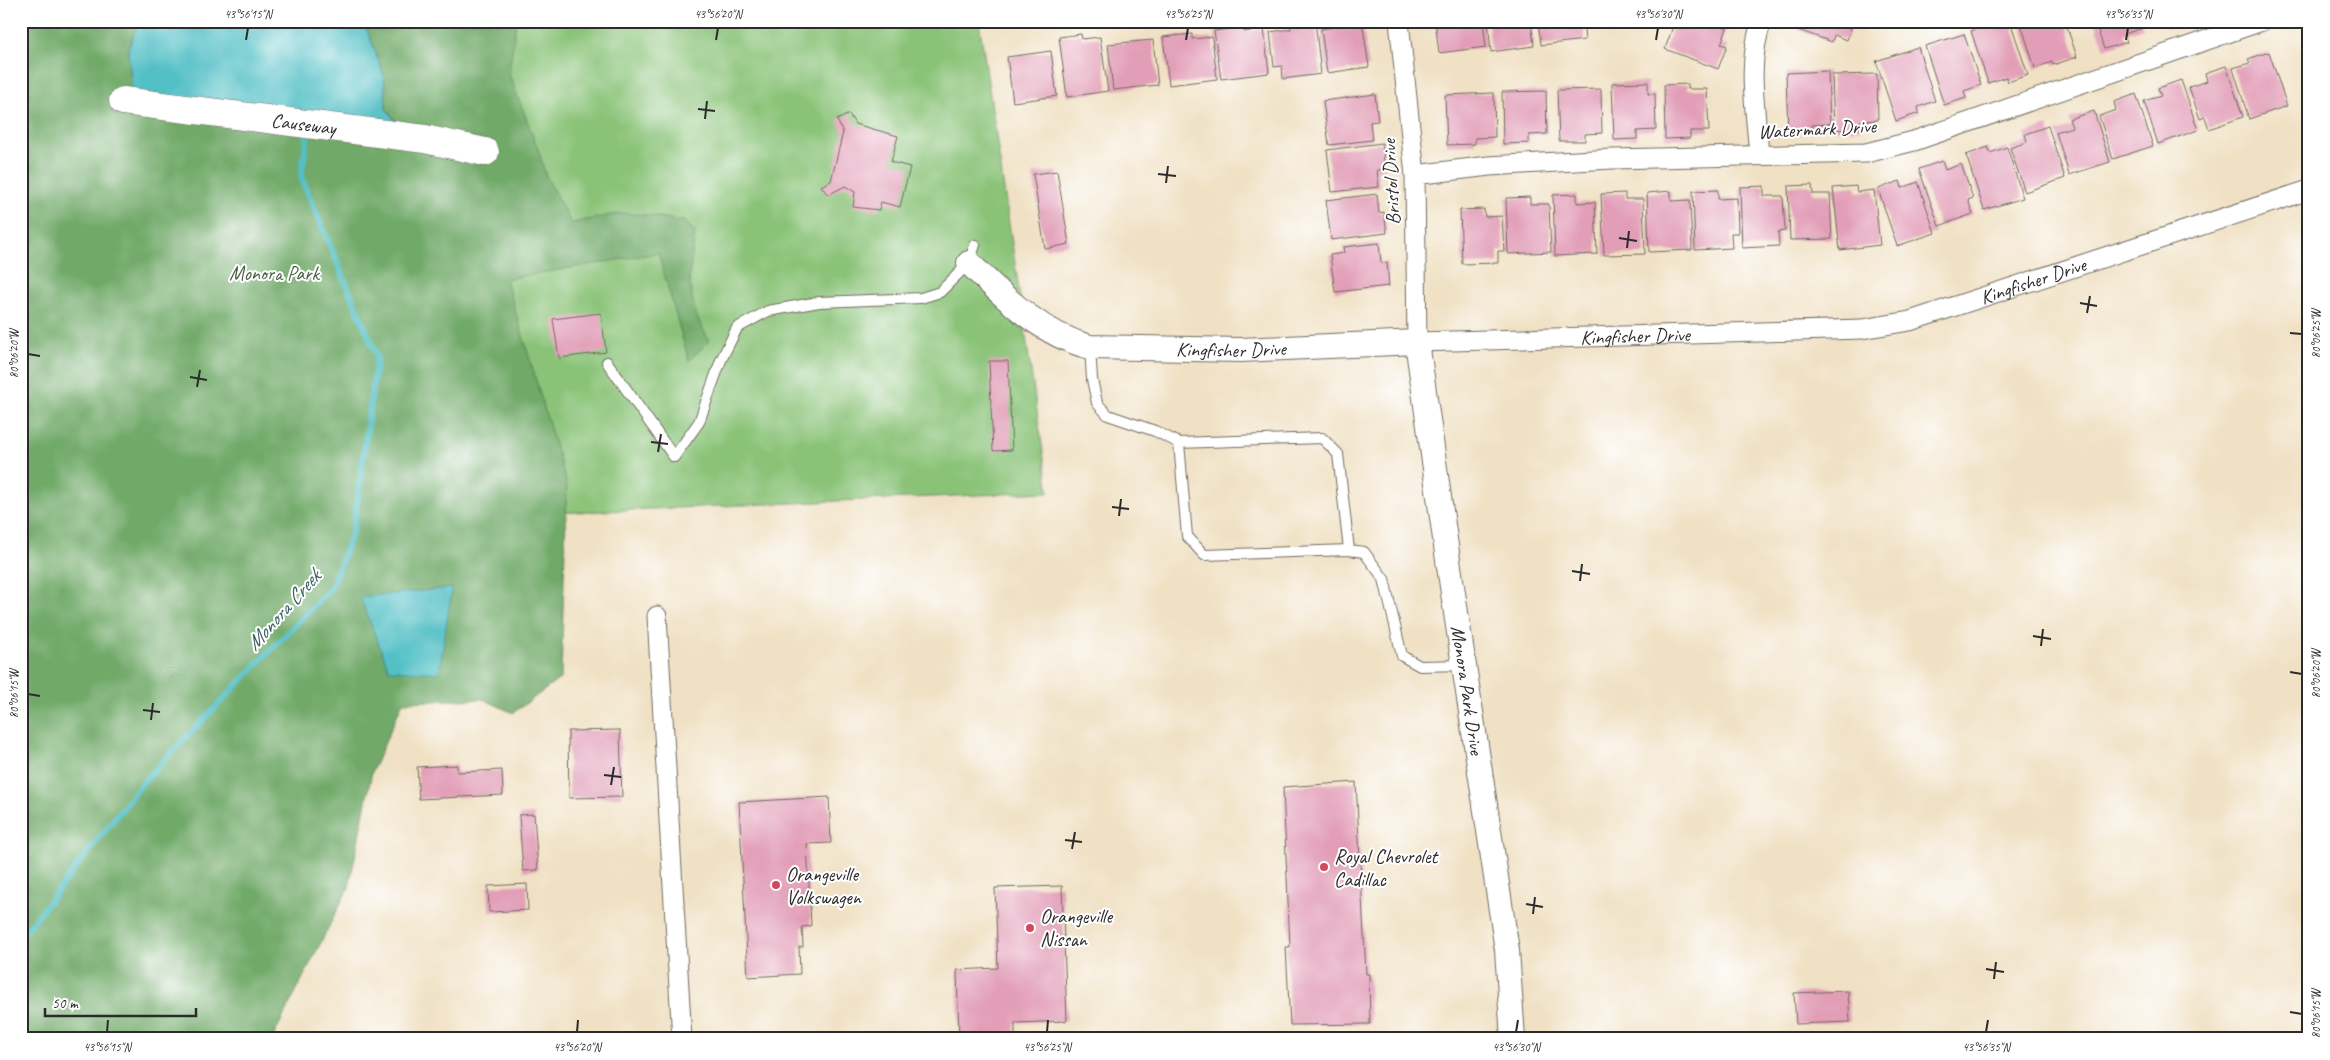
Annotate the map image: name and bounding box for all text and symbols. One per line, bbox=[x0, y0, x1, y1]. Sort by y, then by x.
text: 43°56'15"N bbox=[224, 6, 273, 22]
text: 43°56'20"N bbox=[694, 6, 743, 22]
text: 43°56'25"N bbox=[1164, 6, 1213, 22]
text: 43°56'30"N bbox=[1634, 6, 1683, 22]
text: 43°56'35"N bbox=[2104, 6, 2153, 22]
street label: Causeway bbox=[270, 107, 339, 140]
street label: Watermark Drive bbox=[1757, 113, 1878, 145]
street label: Bristol Drive bbox=[1376, 137, 1406, 225]
street label: Kingfisher Drive bbox=[1977, 251, 2090, 310]
park label: Monora Park bbox=[229, 261, 320, 286]
text: 80°06'25"W bbox=[2308, 307, 2324, 358]
street label: Kingfisher Drive bbox=[1580, 321, 1692, 350]
text: 80°06'20"W bbox=[6, 327, 22, 378]
street label: Kingfisher Drive bbox=[1176, 335, 1288, 363]
water label: Monora Creek bbox=[240, 562, 328, 656]
street label: Monora Park Drive bbox=[1446, 624, 1490, 758]
text: 80°06'20"W bbox=[2308, 647, 2324, 698]
text: 80°06'15"W bbox=[6, 667, 22, 718]
place label: Royal Chevrolet Cadillac bbox=[1334, 844, 1439, 892]
marker: Royal Chevrolet Cadillac bbox=[1318, 861, 1330, 873]
place label: Orangeville Volkswagen bbox=[786, 862, 862, 910]
marker: Orangeville Volkswagen bbox=[770, 879, 782, 891]
place label: Orangeville Nissan bbox=[1040, 904, 1113, 952]
marker: Orangeville Nissan bbox=[1024, 922, 1036, 934]
scale bar bbox=[45, 985, 196, 1017]
text: 80°06'15"W bbox=[2308, 987, 2324, 1038]
text: 50 m bbox=[52, 994, 79, 1013]
text: 43°56'15"N bbox=[83, 1039, 132, 1055]
text: 43°56'20"N bbox=[553, 1039, 602, 1055]
text: 43°56'25"N bbox=[1023, 1039, 1072, 1055]
text: 43°56'30"N bbox=[1492, 1039, 1541, 1055]
text: 43°56'35"N bbox=[1962, 1039, 2011, 1055]

